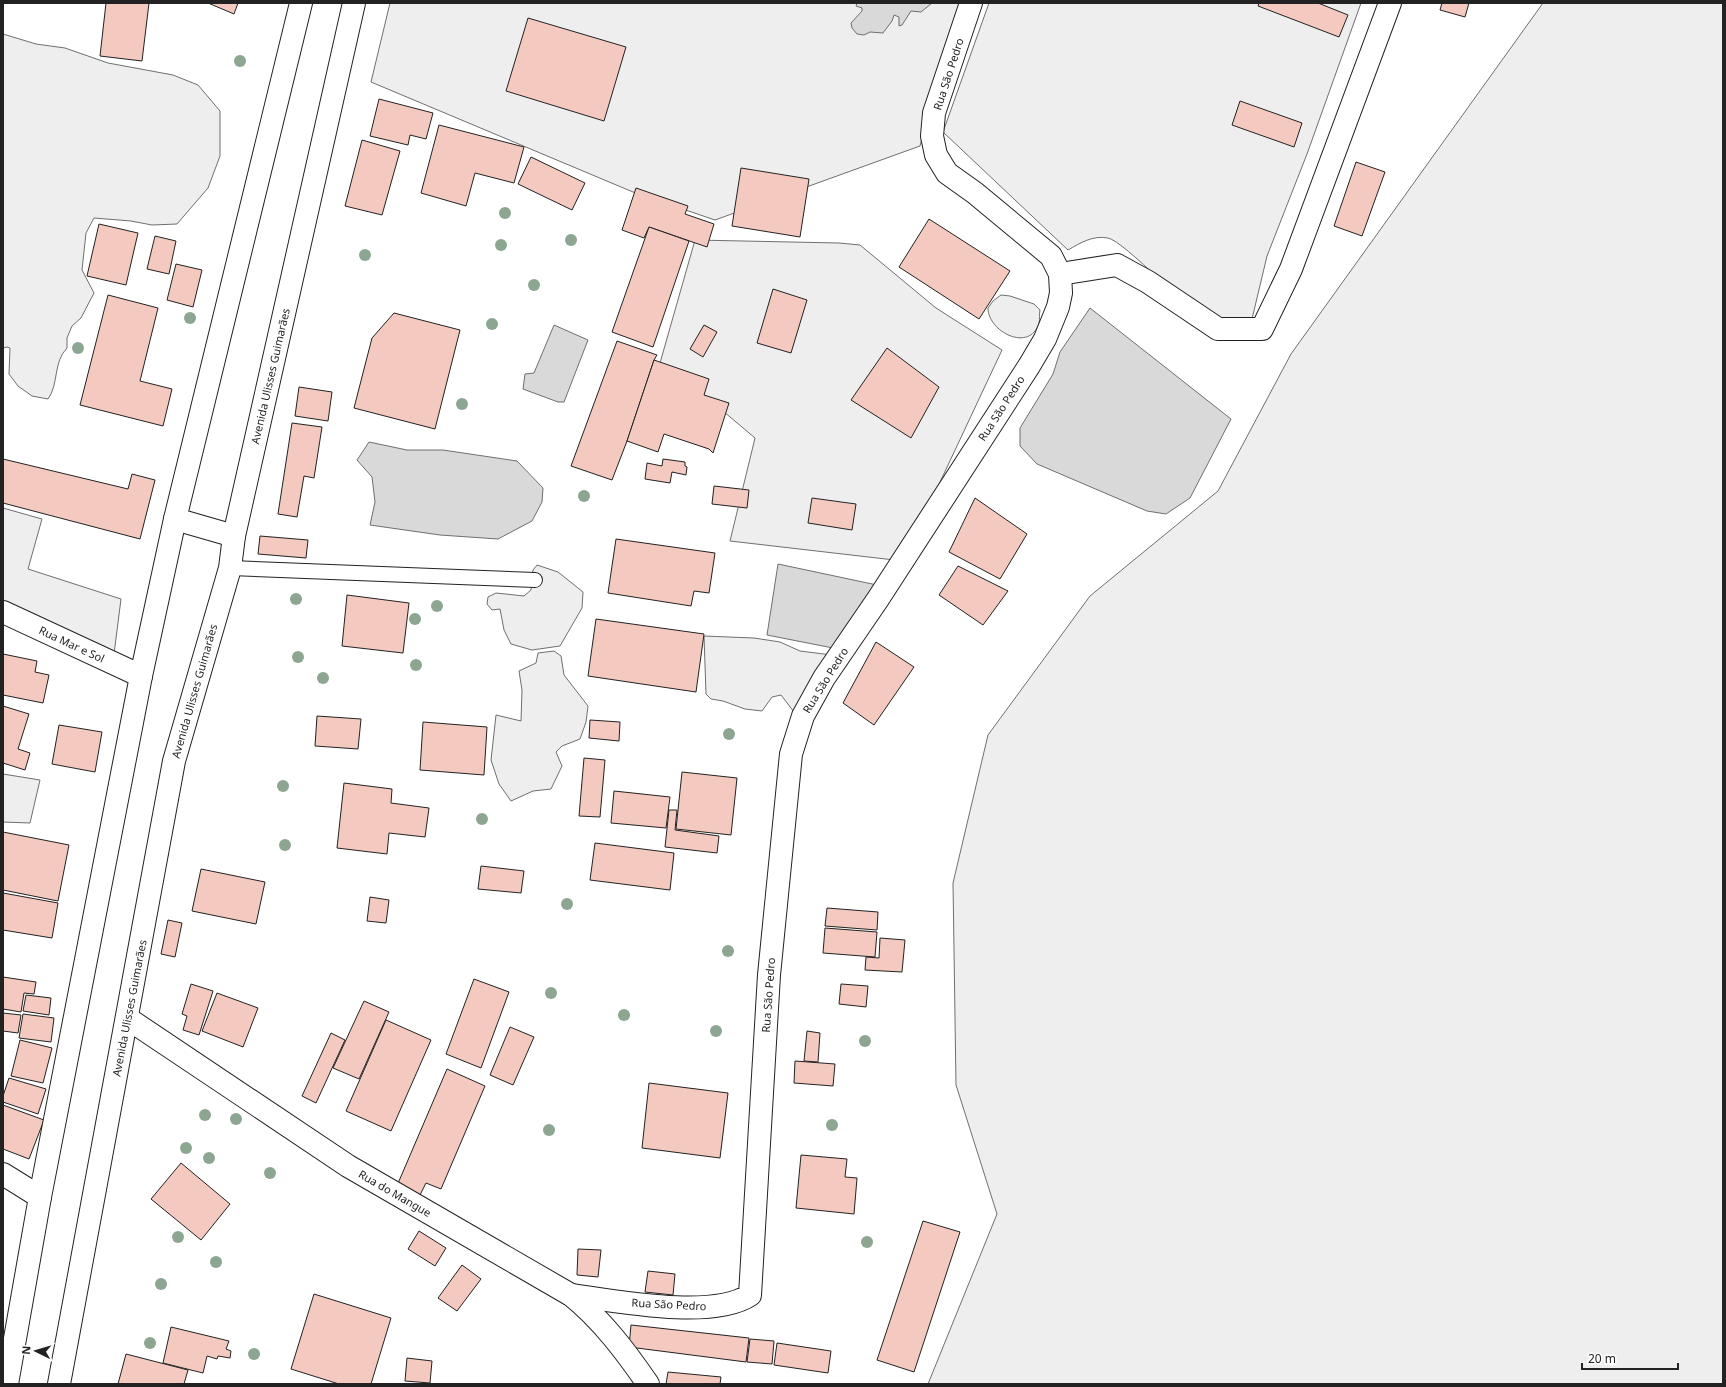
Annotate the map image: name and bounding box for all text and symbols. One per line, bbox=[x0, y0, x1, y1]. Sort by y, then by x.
street label: Rua São Pedro bbox=[929, 36, 967, 112]
street label: Avenida Ulisses Guimarães bbox=[247, 307, 293, 445]
street label: Rua São Pedro bbox=[974, 372, 1028, 444]
street label: Rua Mar e Sol bbox=[37, 622, 107, 666]
street label: Avenida Ulisses Guimarães bbox=[168, 622, 220, 760]
street label: Rua São Pedro bbox=[799, 644, 851, 716]
street label: Avenida Ulisses Guimarães bbox=[108, 938, 150, 1078]
street label: Rua São Pedro bbox=[758, 957, 778, 1033]
street label: Rua do Mangue bbox=[356, 1166, 434, 1220]
street label: Rua São Pedro bbox=[631, 1295, 707, 1313]
north arrow bbox=[16, 1331, 56, 1371]
text: N bbox=[18, 1345, 33, 1355]
scale bar bbox=[1582, 1345, 1678, 1371]
text: 20 m bbox=[1588, 1350, 1616, 1367]

